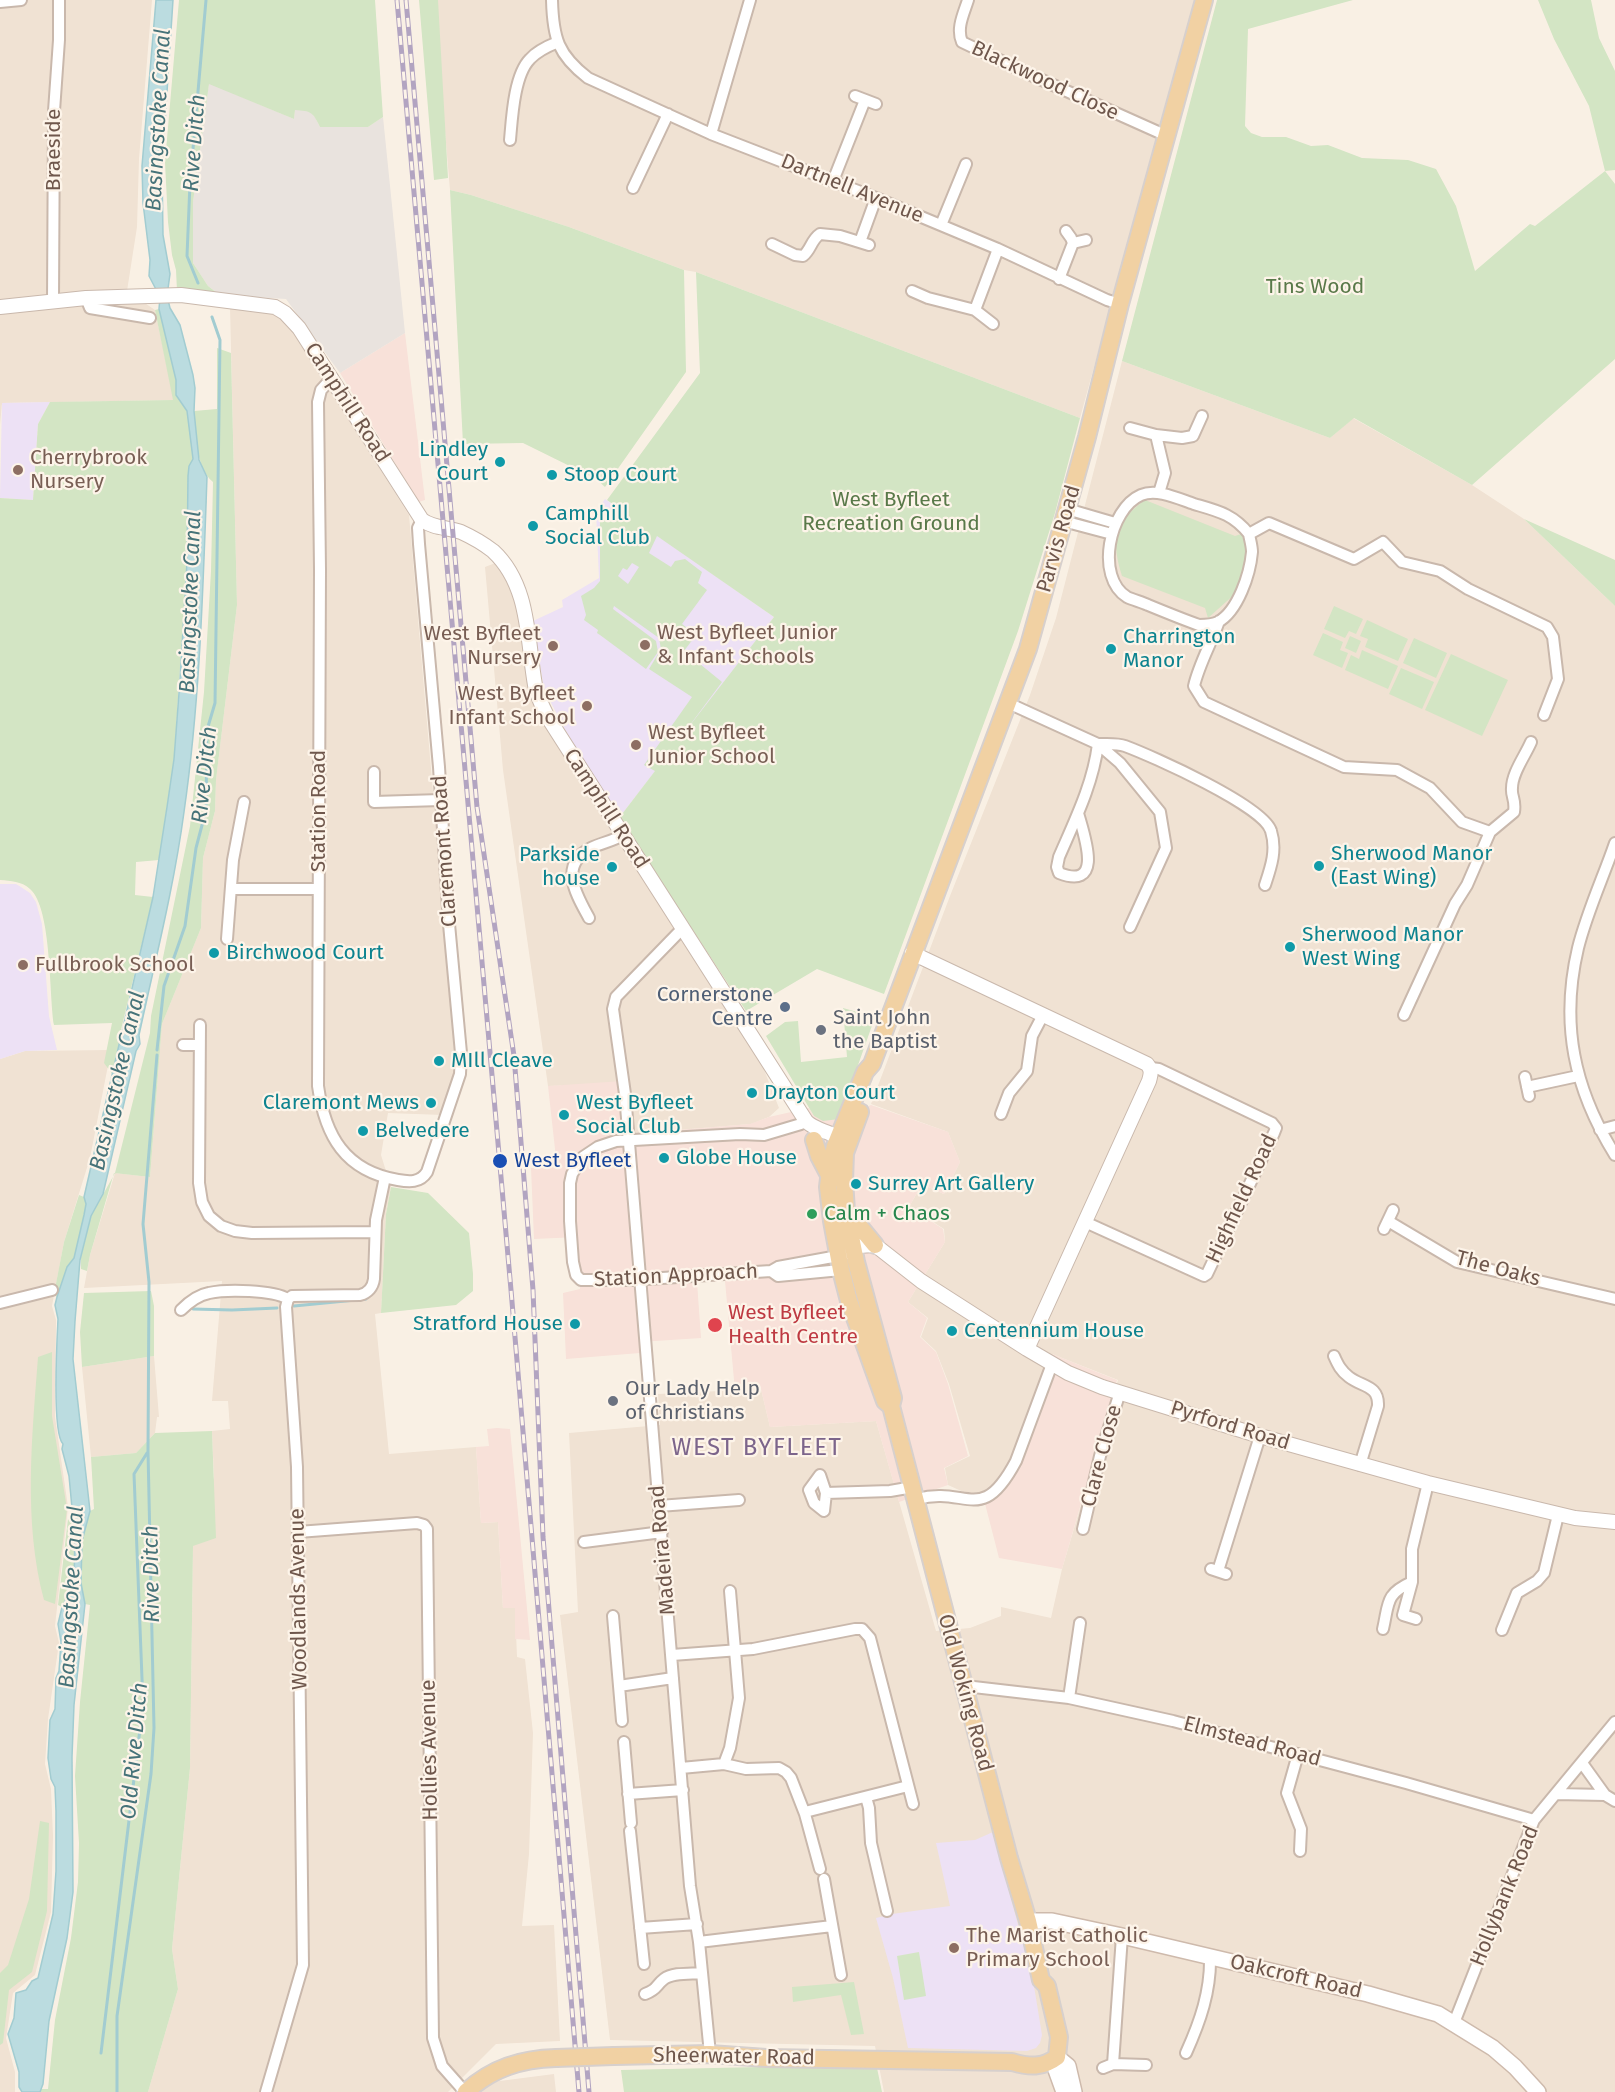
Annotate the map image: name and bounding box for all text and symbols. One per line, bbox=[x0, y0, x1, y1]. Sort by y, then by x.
water label: Basingstoke Canal bbox=[141, 28, 177, 212]
street label: Blackwood Close bbox=[967, 36, 1123, 126]
water label: Rive Ditch bbox=[178, 93, 212, 193]
street label: Braeside bbox=[41, 109, 67, 191]
street label: Dartnell Avenue bbox=[777, 149, 927, 229]
park label: Tins Wood bbox=[1266, 274, 1364, 300]
street label: Camphill Road bbox=[299, 338, 395, 468]
place label: Lindley Court bbox=[419, 437, 488, 487]
place label: Cherrybrook Nursery bbox=[30, 445, 147, 495]
marker: Lindley Court bbox=[493, 455, 507, 469]
place label: Stoop Court bbox=[564, 462, 677, 488]
marker: Cherrybrook Nursery bbox=[11, 463, 25, 477]
marker: Stoop Court bbox=[545, 468, 559, 482]
street label: Parvis Road bbox=[1032, 482, 1086, 596]
park label: West Byfleet Recreation Ground bbox=[802, 487, 980, 537]
place label: Camphill Social Club bbox=[545, 501, 650, 551]
water label: Basingstoke Canal bbox=[175, 510, 207, 694]
marker: Camphill Social Club bbox=[526, 519, 540, 533]
place label: West Byfleet Junior & Infant Schools bbox=[657, 620, 837, 670]
place label: West Byfleet Nursery bbox=[424, 621, 541, 671]
place label: Charrington Manor bbox=[1123, 624, 1235, 674]
marker: West Byfleet Junior & Infant Schools bbox=[638, 638, 652, 652]
marker: West Byfleet Nursery bbox=[546, 639, 560, 653]
marker: Charrington Manor bbox=[1104, 642, 1118, 656]
place label: West Byfleet Infant School bbox=[449, 681, 575, 731]
marker: West Byfleet Infant School bbox=[580, 699, 594, 713]
place label: West Byfleet Junior School bbox=[648, 720, 775, 770]
water label: Rive Ditch bbox=[187, 725, 223, 825]
marker: West Byfleet Junior School bbox=[629, 738, 643, 752]
street label: Camphill Road bbox=[558, 744, 654, 874]
street label: Station Road bbox=[306, 750, 332, 872]
street label: Claremont Road bbox=[427, 774, 463, 928]
place label: Sherwood Manor (East Wing) bbox=[1331, 841, 1492, 891]
place label: Parkside house bbox=[519, 842, 600, 892]
marker: Sherwood Manor (East Wing) bbox=[1312, 859, 1326, 873]
marker: Parkside house bbox=[605, 860, 619, 874]
place label: Sherwood Manor West Wing bbox=[1302, 922, 1463, 972]
place label: Birchwood Court bbox=[226, 940, 384, 966]
marker: Sherwood Manor West Wing bbox=[1283, 940, 1297, 954]
marker: Birchwood Court bbox=[207, 946, 221, 960]
place label: Fullbrook School bbox=[35, 952, 194, 978]
marker: Fullbrook School bbox=[16, 958, 30, 972]
place label: Cornerstone Centre bbox=[657, 982, 773, 1032]
water label: Basingstoke Canal bbox=[85, 989, 151, 1173]
marker: Cornerstone Centre bbox=[778, 1000, 792, 1014]
place label: Saint John the Baptist bbox=[833, 1005, 937, 1055]
marker: Saint John the Baptist bbox=[814, 1023, 828, 1037]
place label: MIll Cleave bbox=[451, 1048, 553, 1074]
marker: MIll Cleave bbox=[432, 1054, 446, 1068]
place label: Drayton Court bbox=[764, 1080, 895, 1106]
marker: Drayton Court bbox=[745, 1086, 759, 1100]
place label: Claremont Mews bbox=[263, 1090, 419, 1116]
place label: West Byfleet Social Club bbox=[576, 1090, 693, 1140]
marker: Claremont Mews bbox=[424, 1096, 438, 1110]
marker: West Byfleet Social Club bbox=[557, 1108, 571, 1122]
place label: Belvedere bbox=[375, 1118, 470, 1144]
marker: Belvedere bbox=[356, 1124, 370, 1138]
street label: Highfield Road bbox=[1201, 1130, 1283, 1268]
place label: Globe House bbox=[676, 1145, 797, 1171]
place label: West Byfleet bbox=[514, 1148, 631, 1174]
marker: Globe House bbox=[657, 1151, 671, 1165]
marker: West Byfleet bbox=[491, 1152, 509, 1170]
place label: Surrey Art Gallery bbox=[868, 1171, 1034, 1197]
marker: Surrey Art Gallery bbox=[849, 1177, 863, 1191]
place label: Calm + Chaos bbox=[824, 1201, 950, 1227]
marker: Calm + Chaos bbox=[805, 1207, 819, 1221]
street label: The Oaks bbox=[1453, 1246, 1543, 1292]
street label: Station Approach bbox=[593, 1259, 759, 1293]
place label: West Byfleet Health Centre bbox=[728, 1300, 858, 1350]
place label: Stratford House bbox=[413, 1311, 563, 1337]
marker: West Byfleet Health Centre bbox=[706, 1316, 724, 1334]
marker: Stratford House bbox=[568, 1317, 582, 1331]
place label: Centennium House bbox=[964, 1318, 1144, 1344]
marker: Centennium House bbox=[945, 1324, 959, 1338]
place label: Our Lady Help of Christians bbox=[625, 1376, 760, 1426]
marker: Our Lady Help of Christians bbox=[606, 1394, 620, 1408]
street label: Pyrford Road bbox=[1167, 1396, 1293, 1456]
street label: Clare Close bbox=[1076, 1402, 1128, 1510]
district label: WEST BYFLEET bbox=[672, 1434, 842, 1462]
street label: Madeira Road bbox=[645, 1484, 681, 1616]
water label: Basingstoke Canal bbox=[54, 1505, 90, 1689]
street label: Woodlands Avenue bbox=[285, 1508, 313, 1690]
water label: Rive Ditch bbox=[138, 1525, 166, 1623]
street label: Old Woking Road bbox=[932, 1612, 998, 1774]
street label: Hollies Avenue bbox=[416, 1679, 444, 1821]
water label: Old Rive Ditch bbox=[116, 1681, 154, 1821]
street label: Elmstead Road bbox=[1180, 1712, 1324, 1772]
street label: Hollybank Road bbox=[1465, 1822, 1545, 1970]
place label: The Marist Catholic Primary School bbox=[966, 1923, 1148, 1973]
marker: The Marist Catholic Primary School bbox=[947, 1941, 961, 1955]
street label: Oakcroft Road bbox=[1228, 1950, 1364, 2004]
street label: Sheerwater Road bbox=[653, 2043, 815, 2071]

